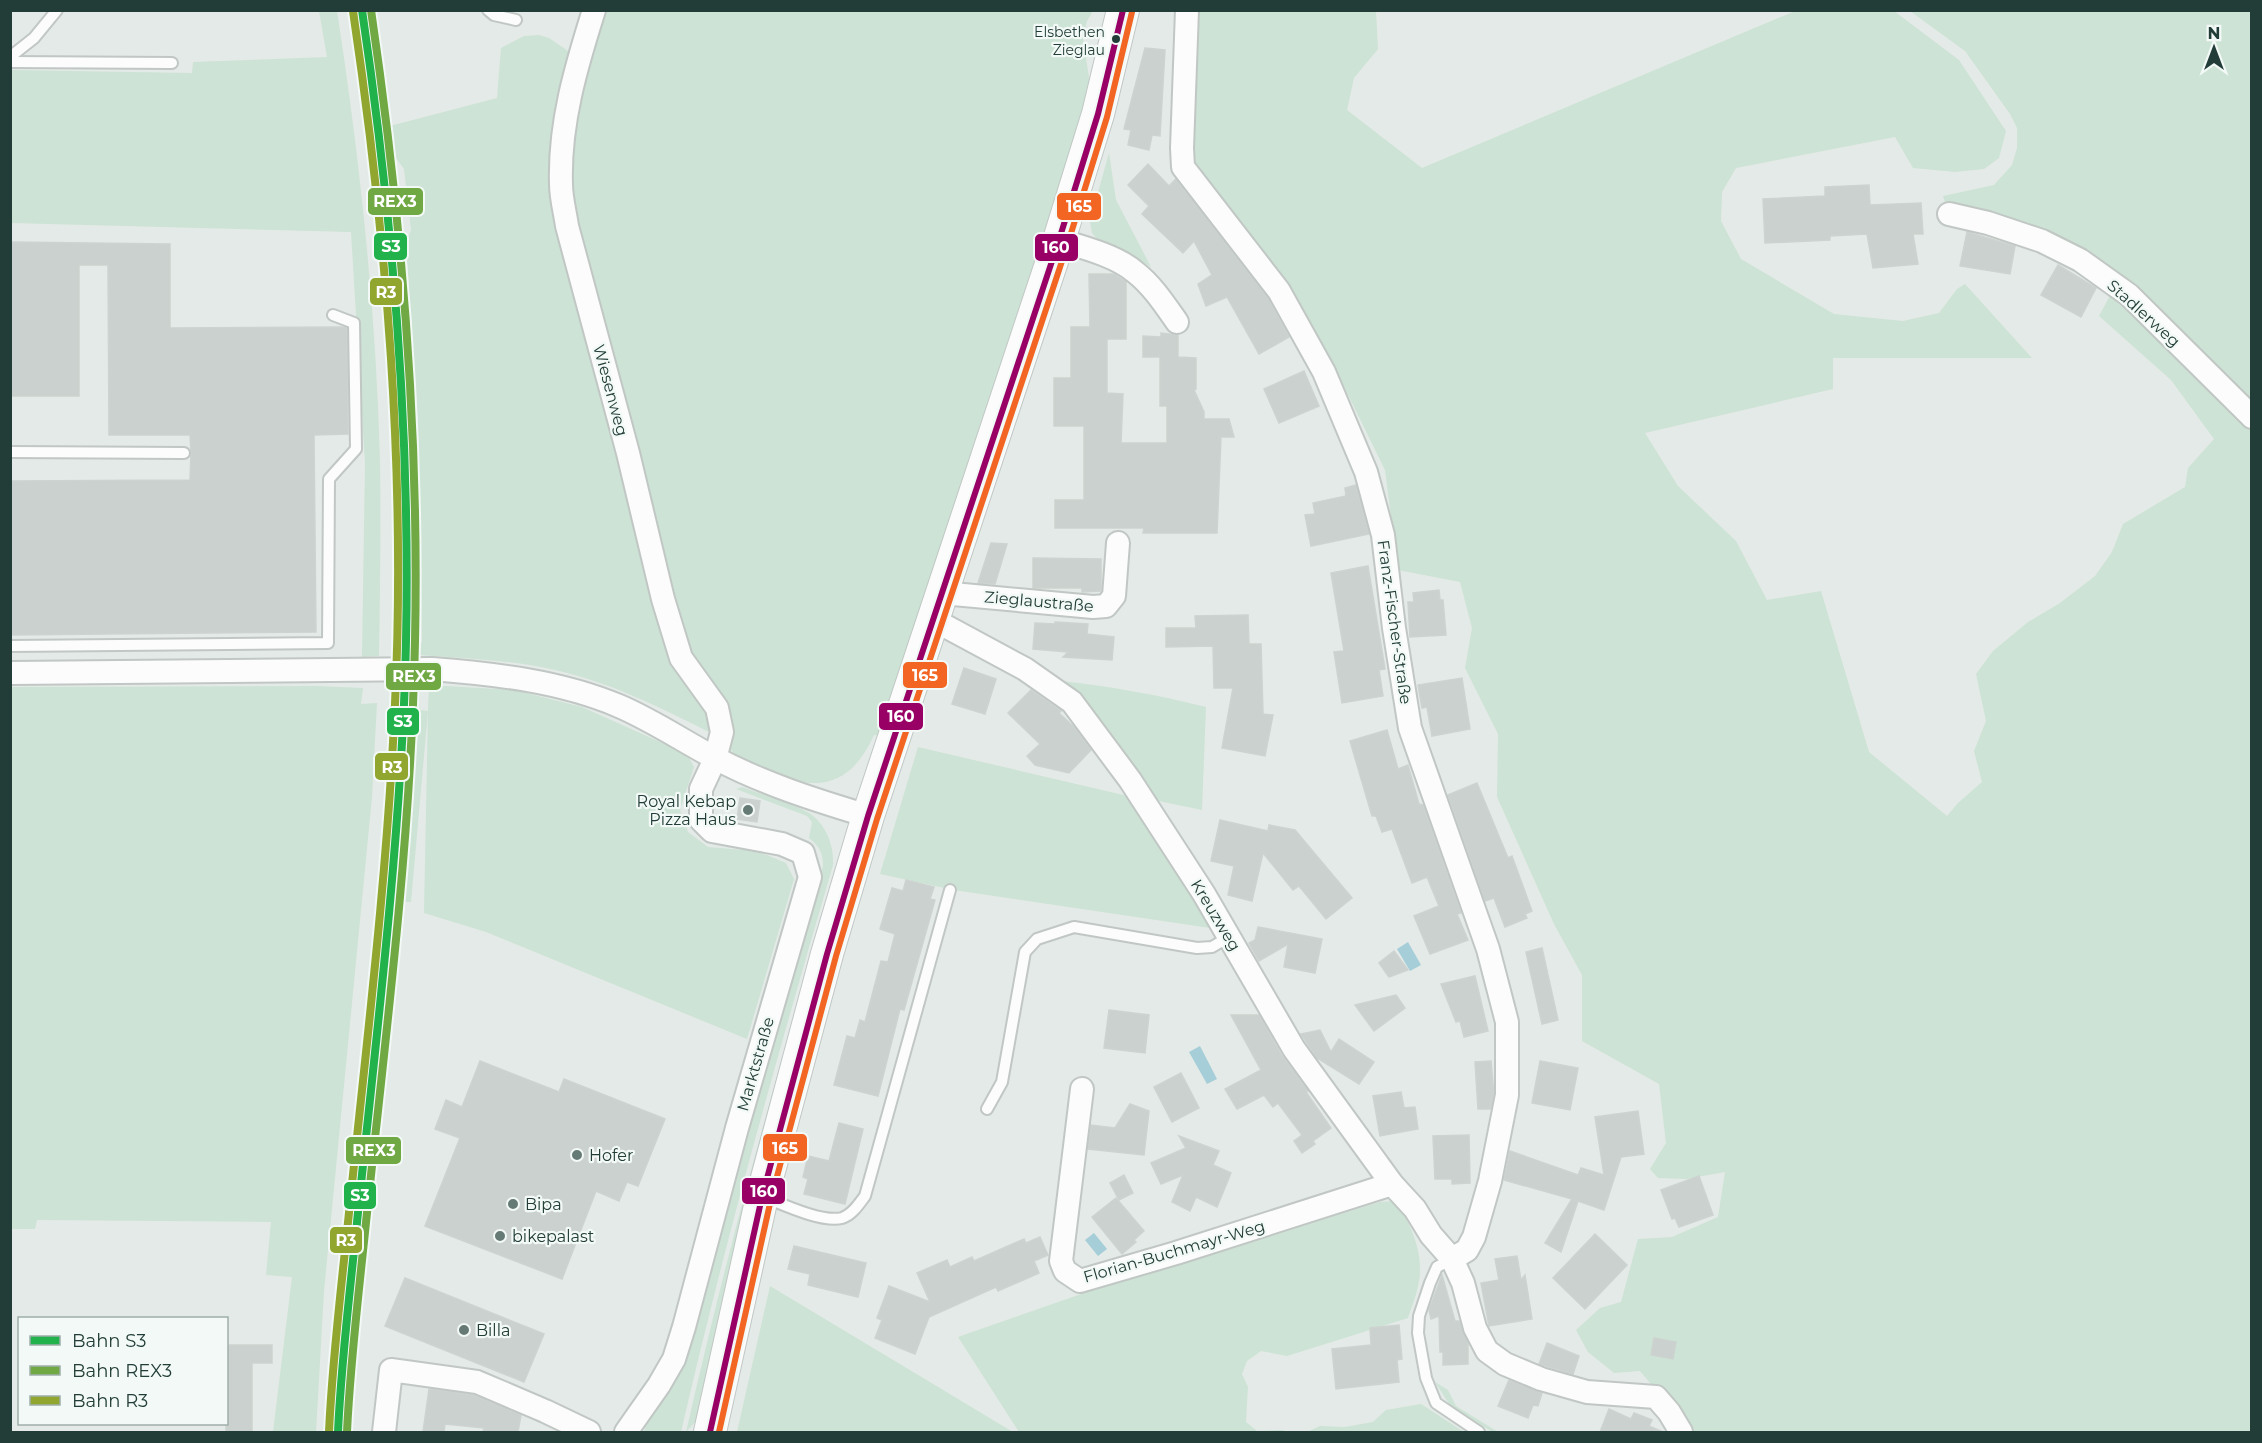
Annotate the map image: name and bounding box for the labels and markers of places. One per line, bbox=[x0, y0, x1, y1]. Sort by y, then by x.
place label: Elsbethen Zieglau bbox=[1034, 23, 1105, 59]
marker: Elsbethen Zieglau bbox=[1110, 33, 1122, 45]
place label: Royal Kebap Pizza Haus bbox=[637, 792, 736, 829]
marker: Royal Kebap Pizza Haus bbox=[741, 803, 755, 817]
place label: Hofer bbox=[589, 1146, 633, 1165]
marker: Hofer bbox=[570, 1148, 584, 1162]
place label: Bipa bbox=[525, 1195, 562, 1214]
marker: Bipa bbox=[506, 1197, 520, 1211]
place label: bikepalast bbox=[512, 1227, 595, 1246]
marker: bikepalast bbox=[493, 1229, 507, 1243]
place label: Billa bbox=[476, 1321, 510, 1340]
marker: Billa bbox=[457, 1323, 471, 1337]

